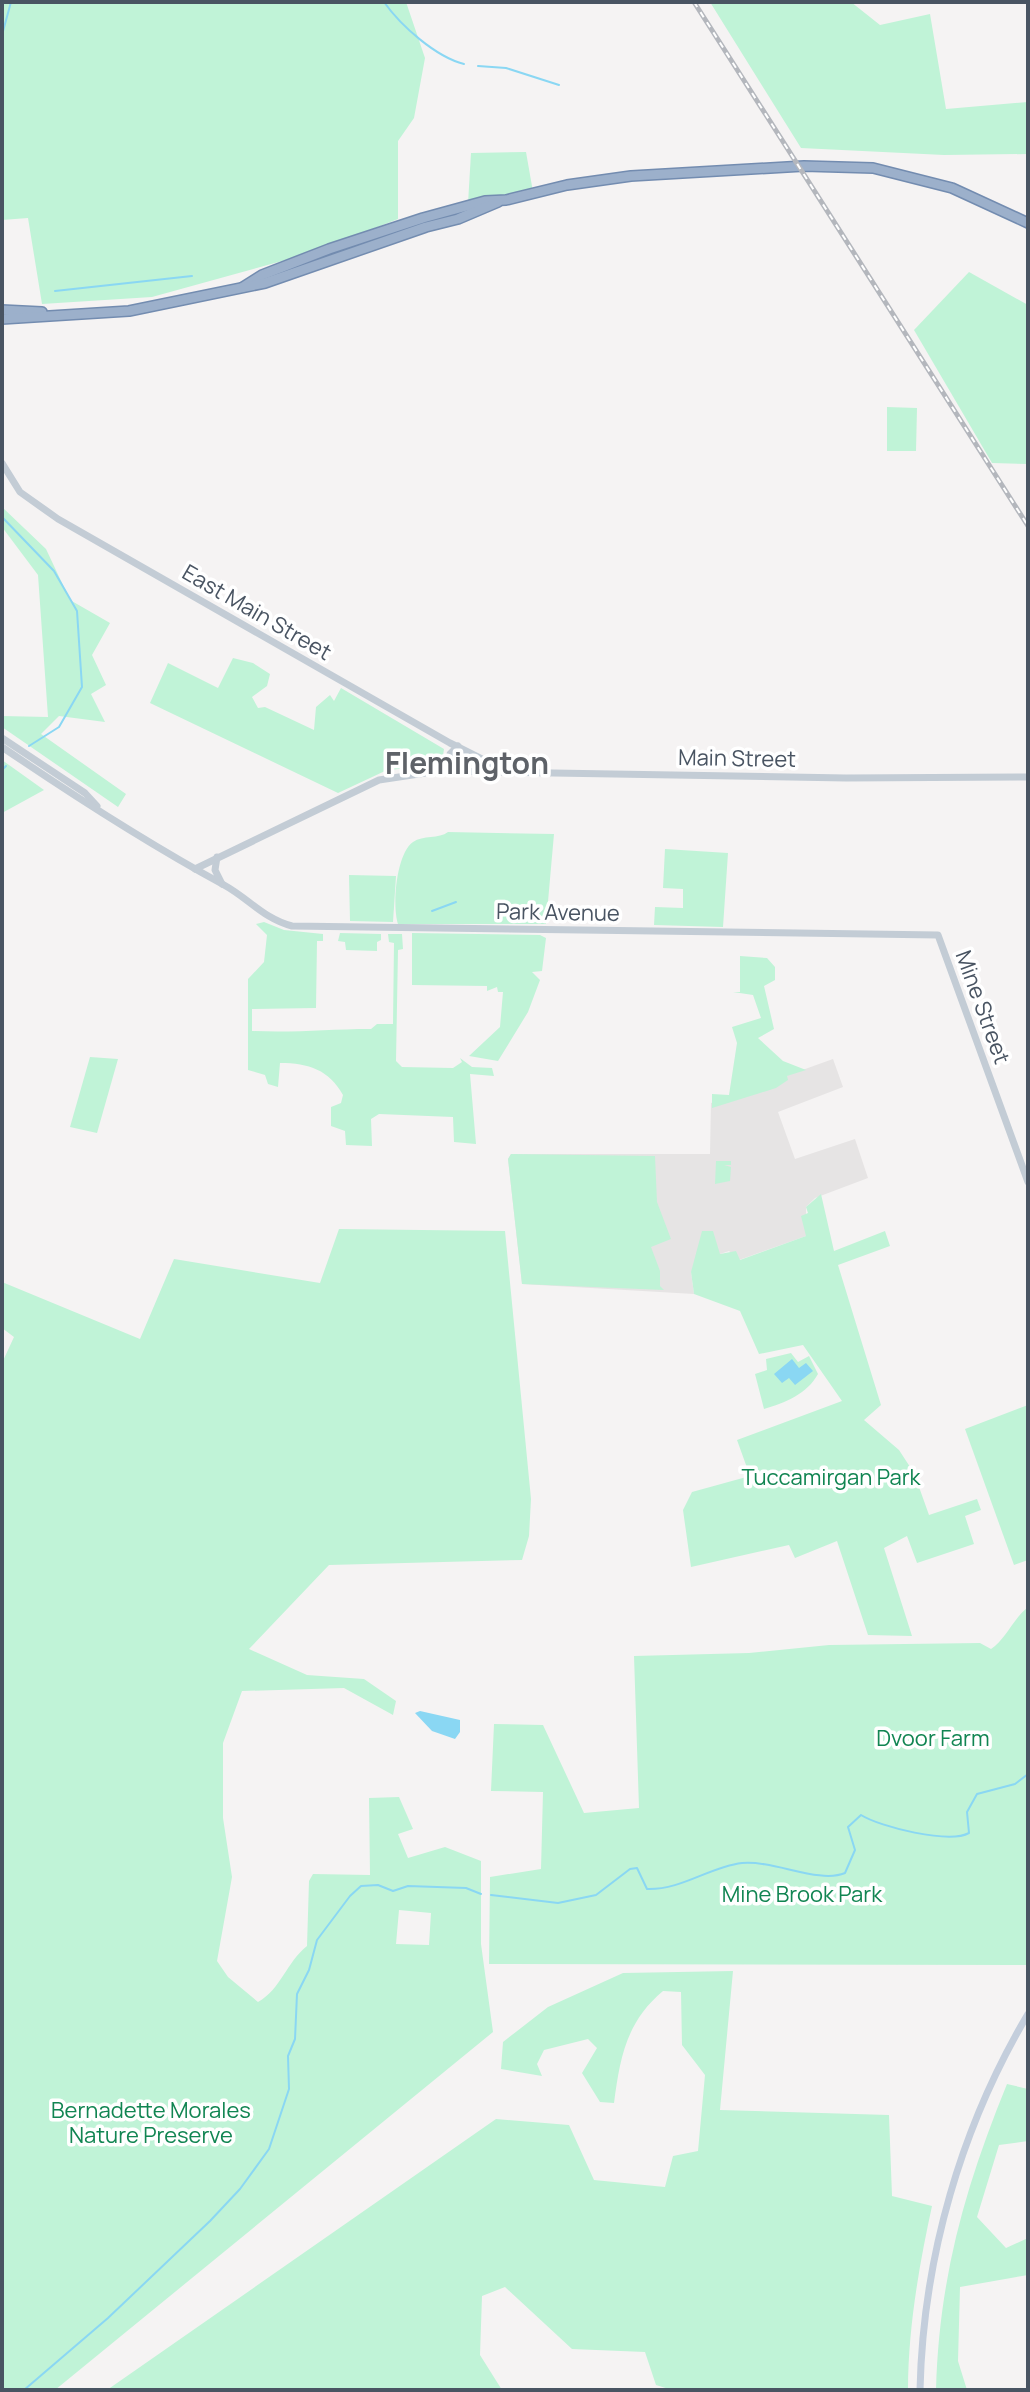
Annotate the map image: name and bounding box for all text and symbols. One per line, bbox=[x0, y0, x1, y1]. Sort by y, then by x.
street label: East Main Street bbox=[177, 557, 337, 667]
district label: Flemington bbox=[385, 742, 549, 783]
street label: Main Street bbox=[678, 742, 796, 774]
street label: Park Avenue bbox=[496, 896, 620, 928]
street label: Mine Street bbox=[949, 946, 1017, 1068]
park label: Tuccamirgan Park bbox=[741, 1462, 922, 1492]
park label: Dvoor Farm bbox=[876, 1723, 990, 1753]
park label: Mine Brook Park bbox=[722, 1879, 883, 1909]
park label: Bernadette Morales Nature Preserve bbox=[51, 2095, 251, 2150]

